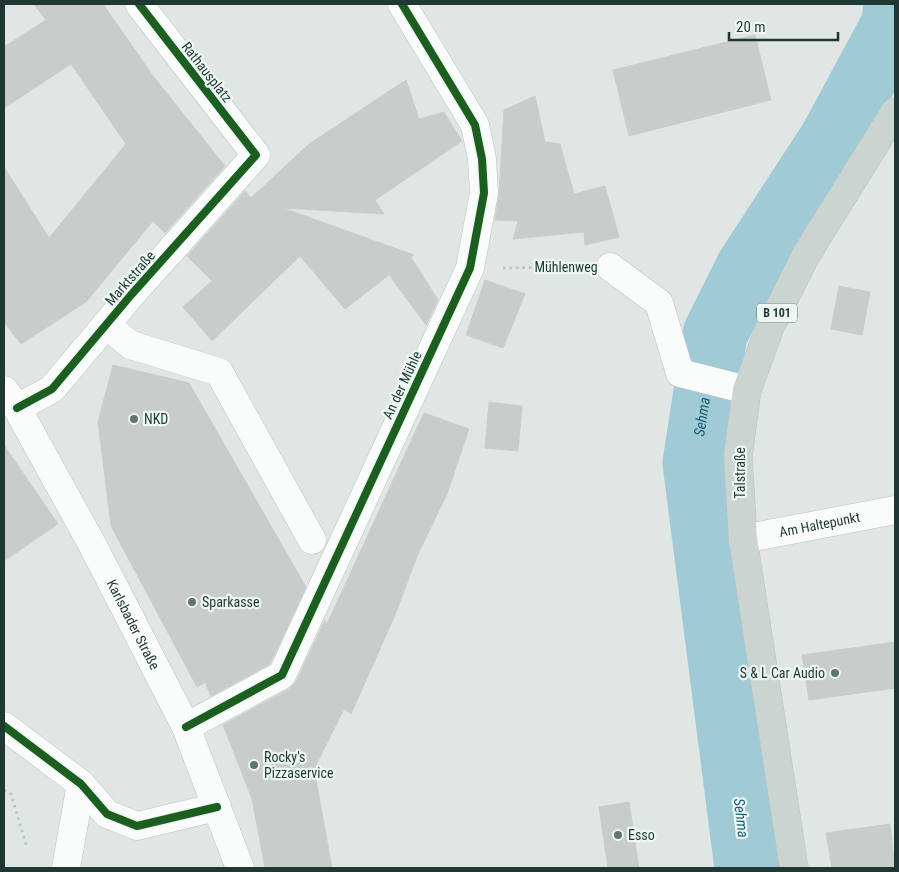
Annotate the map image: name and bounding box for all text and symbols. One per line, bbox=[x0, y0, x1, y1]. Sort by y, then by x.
scale bar bbox=[729, 10, 838, 42]
text: 20 m bbox=[736, 18, 766, 36]
street label: Rathausplatz bbox=[179, 39, 235, 105]
street label: Marktstraße bbox=[102, 247, 158, 309]
street label: Mühlenweg bbox=[534, 259, 598, 275]
road number: B 101 bbox=[757, 304, 797, 322]
street label: An der Mühle bbox=[379, 348, 425, 421]
water label: Sehma bbox=[690, 396, 714, 438]
place label: NKD bbox=[144, 411, 168, 427]
marker: NKD bbox=[128, 413, 140, 425]
street label: Talstraße bbox=[732, 447, 748, 499]
street label: Am Haltepunkt bbox=[778, 509, 861, 540]
street label: Karlsbader Straße bbox=[104, 577, 163, 673]
place label: Sparkasse bbox=[202, 594, 260, 610]
marker: Sparkasse bbox=[186, 596, 198, 608]
place label: S & L Car Audio bbox=[740, 665, 825, 681]
marker: S & L Car Audio bbox=[829, 667, 841, 679]
place label: Rocky's Pizzaservice bbox=[264, 749, 334, 781]
marker: Rocky's Pizzaservice bbox=[248, 759, 260, 771]
water label: Sehma bbox=[730, 797, 752, 839]
place label: Esso bbox=[628, 827, 655, 843]
marker: Esso bbox=[612, 829, 624, 841]

